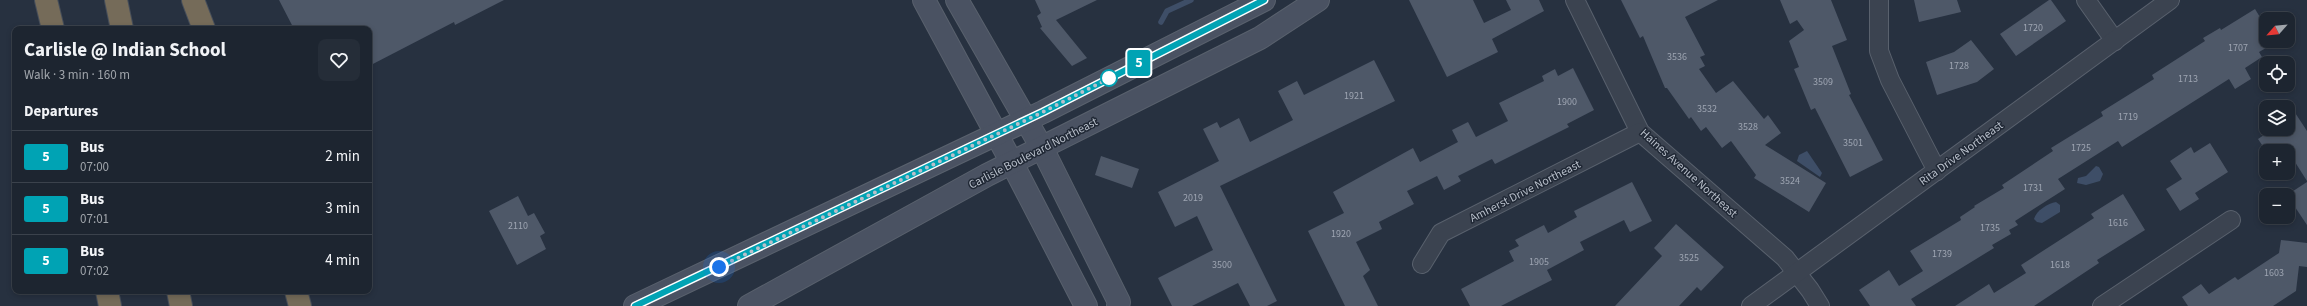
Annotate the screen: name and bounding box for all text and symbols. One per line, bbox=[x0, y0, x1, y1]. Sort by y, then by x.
north arrow bbox=[2259, 12, 2295, 48]
map controls bbox=[2259, 12, 2295, 224]
house number: 1720 bbox=[2023, 21, 2043, 35]
text: Carlisle @ Indian School bbox=[24, 37, 226, 64]
button: heart bbox=[318, 39, 360, 81]
house number: 1707 bbox=[2228, 41, 2248, 55]
line badge: 5 bbox=[1126, 50, 1152, 76]
house number: 3536 bbox=[1667, 50, 1687, 64]
text: 5 bbox=[1135, 53, 1143, 73]
button: locate bbox=[2259, 56, 2295, 92]
house number: 1728 bbox=[1949, 59, 1969, 73]
text: Walk · 3 min · 160 m bbox=[24, 66, 130, 84]
unlabelled marker bbox=[1100, 69, 1118, 87]
house number: 1713 bbox=[2178, 72, 2198, 86]
house number: 3509 bbox=[1813, 75, 1833, 89]
house number: 1921 bbox=[1344, 89, 1364, 103]
house number: 1900 bbox=[1557, 95, 1577, 109]
button: layers bbox=[2259, 100, 2295, 136]
text: Departures bbox=[24, 101, 98, 122]
house number: 3532 bbox=[1697, 102, 1717, 116]
house number: 1719 bbox=[2118, 110, 2138, 124]
street label: Carlisle Boulevard Northeast bbox=[966, 113, 1101, 193]
street label: Rita Drive Northeast bbox=[1916, 117, 2007, 190]
house number: 3528 bbox=[1738, 120, 1758, 134]
street label: Haines Avenue Northeast bbox=[1636, 125, 1741, 222]
house number: 3501 bbox=[1843, 136, 1863, 150]
text: Bus bbox=[80, 137, 104, 158]
house number: 1725 bbox=[2071, 141, 2091, 155]
button: + bbox=[2259, 144, 2295, 180]
text: 2 min bbox=[325, 146, 360, 167]
text: 5 bbox=[42, 147, 50, 167]
street label: Amherst Drive Northeast bbox=[1467, 156, 1584, 227]
text: 07:00 bbox=[80, 158, 109, 176]
house number: 3524 bbox=[1780, 174, 1800, 188]
house number: 1731 bbox=[2023, 181, 2043, 195]
button: − bbox=[2259, 188, 2295, 224]
text: Bus bbox=[80, 189, 104, 210]
house number: 2019 bbox=[1183, 191, 1203, 205]
text: 3 min bbox=[325, 198, 360, 219]
text: 5 bbox=[42, 199, 50, 219]
text: 07:01 bbox=[80, 210, 109, 228]
house number: 1616 bbox=[2108, 216, 2128, 230]
house number: 2110 bbox=[508, 219, 528, 233]
house number: 1735 bbox=[1980, 221, 2000, 235]
house number: 1920 bbox=[1331, 227, 1351, 241]
text: Bus bbox=[80, 241, 104, 262]
house number: 1739 bbox=[1932, 247, 1952, 261]
text: 4 min bbox=[325, 250, 360, 271]
text: 5 bbox=[42, 251, 50, 271]
house number: 3525 bbox=[1679, 251, 1699, 265]
house number: 1905 bbox=[1529, 255, 1549, 269]
your location bbox=[709, 257, 729, 277]
house number: 3500 bbox=[1212, 258, 1232, 272]
house number: 1618 bbox=[2050, 258, 2070, 272]
text: 07:02 bbox=[80, 262, 109, 280]
house number: 1603 bbox=[2264, 266, 2284, 280]

